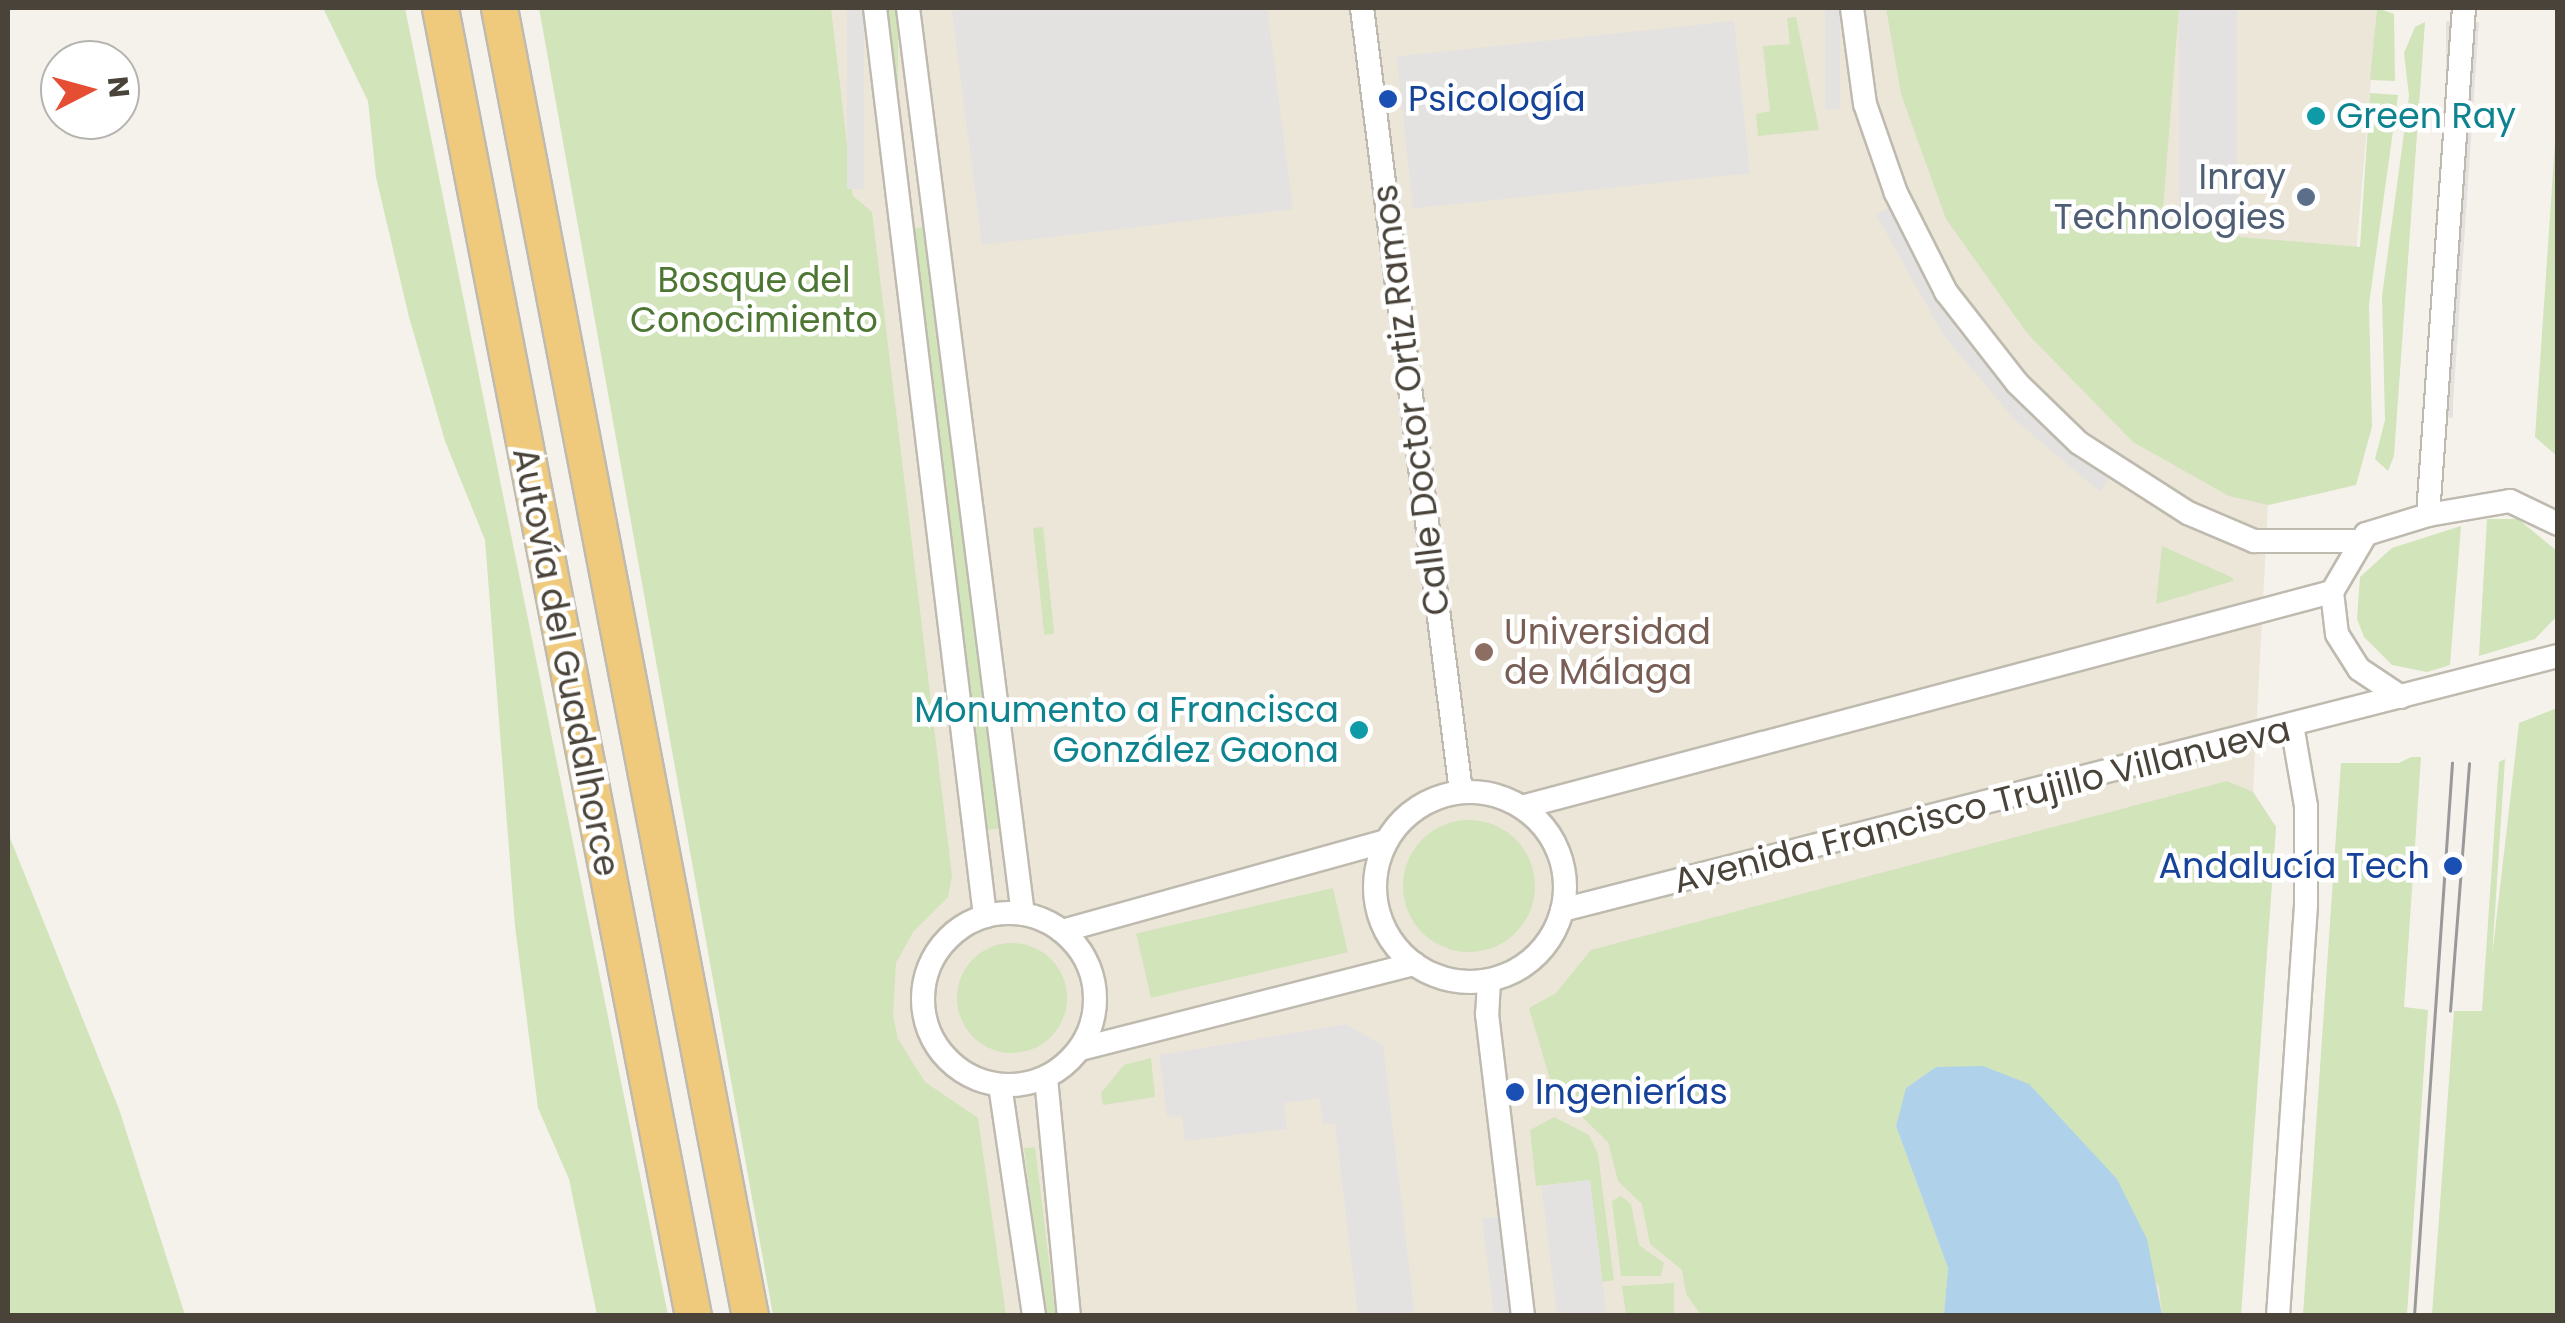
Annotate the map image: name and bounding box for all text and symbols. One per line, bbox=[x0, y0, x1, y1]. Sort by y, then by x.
north arrow bbox=[40, 40, 140, 140]
text: N bbox=[98, 75, 139, 100]
place label: Psicología bbox=[1408, 78, 1586, 120]
marker: Psicología bbox=[1377, 88, 1399, 110]
place label: Green Ray bbox=[2336, 95, 2516, 137]
marker: Green Ray bbox=[2305, 105, 2327, 127]
place label: Inray Technologies bbox=[2054, 156, 2286, 238]
street label: Calle Doctor Ortiz Ramos bbox=[1364, 182, 1458, 618]
marker: Inray Technologies bbox=[2295, 186, 2317, 208]
park label: Bosque del Conocimiento bbox=[630, 259, 878, 341]
street label: Autovía del Guadalhorce bbox=[504, 444, 628, 880]
place label: Universidad de Málaga bbox=[1504, 611, 1711, 693]
marker: Universidad de Málaga bbox=[1473, 641, 1495, 663]
place label: Monumento a Francisca González Gaona bbox=[914, 689, 1339, 771]
street label: Avenida Francisco Trujillo Villanueva bbox=[1669, 708, 2295, 902]
marker: Monumento a Francisca González Gaona bbox=[1348, 719, 1370, 741]
place label: Andalucía Tech bbox=[2159, 845, 2430, 887]
marker: Andalucía Tech bbox=[2440, 853, 2466, 879]
place label: Ingenierías bbox=[1535, 1071, 1728, 1113]
marker: Ingenierías bbox=[1504, 1081, 1526, 1103]

